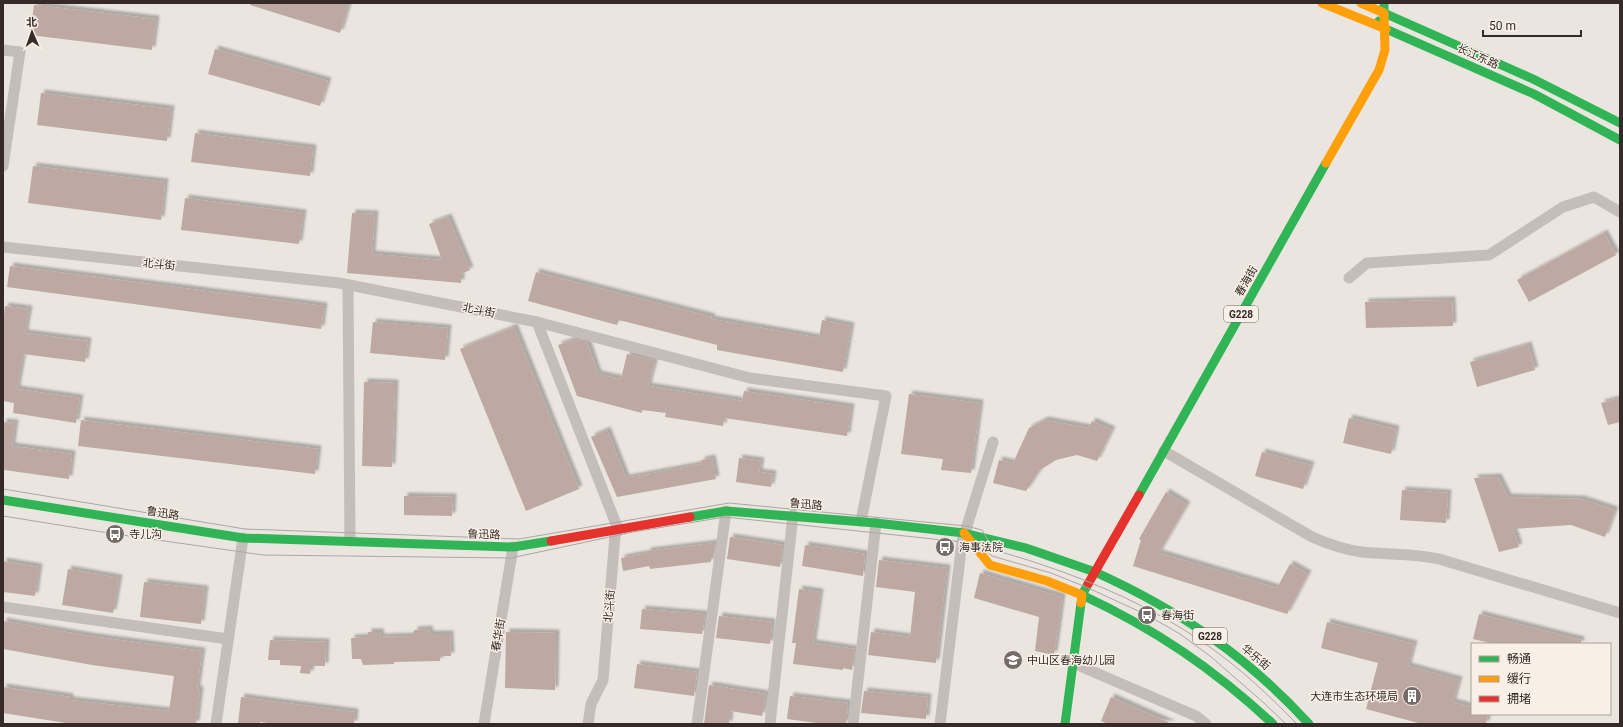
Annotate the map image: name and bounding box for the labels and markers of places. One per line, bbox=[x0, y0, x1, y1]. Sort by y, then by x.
bus stop icon: 寺儿沟 bbox=[104, 523, 126, 545]
place label: 寺儿沟 bbox=[129, 528, 162, 541]
bus stop icon: 海事法院 bbox=[934, 536, 956, 558]
place label: 海事法院 bbox=[959, 541, 1003, 554]
bus stop icon: 春海街 bbox=[1136, 604, 1158, 626]
place label: 春海街 bbox=[1161, 609, 1194, 622]
school or university icon: 中山区春海幼儿园 bbox=[1002, 649, 1024, 671]
place label: 中山区春海幼儿园 bbox=[1027, 654, 1115, 667]
building icon: 大连市生态环境局 bbox=[1401, 685, 1423, 707]
place label: 大连市生态环境局 bbox=[1310, 690, 1398, 703]

